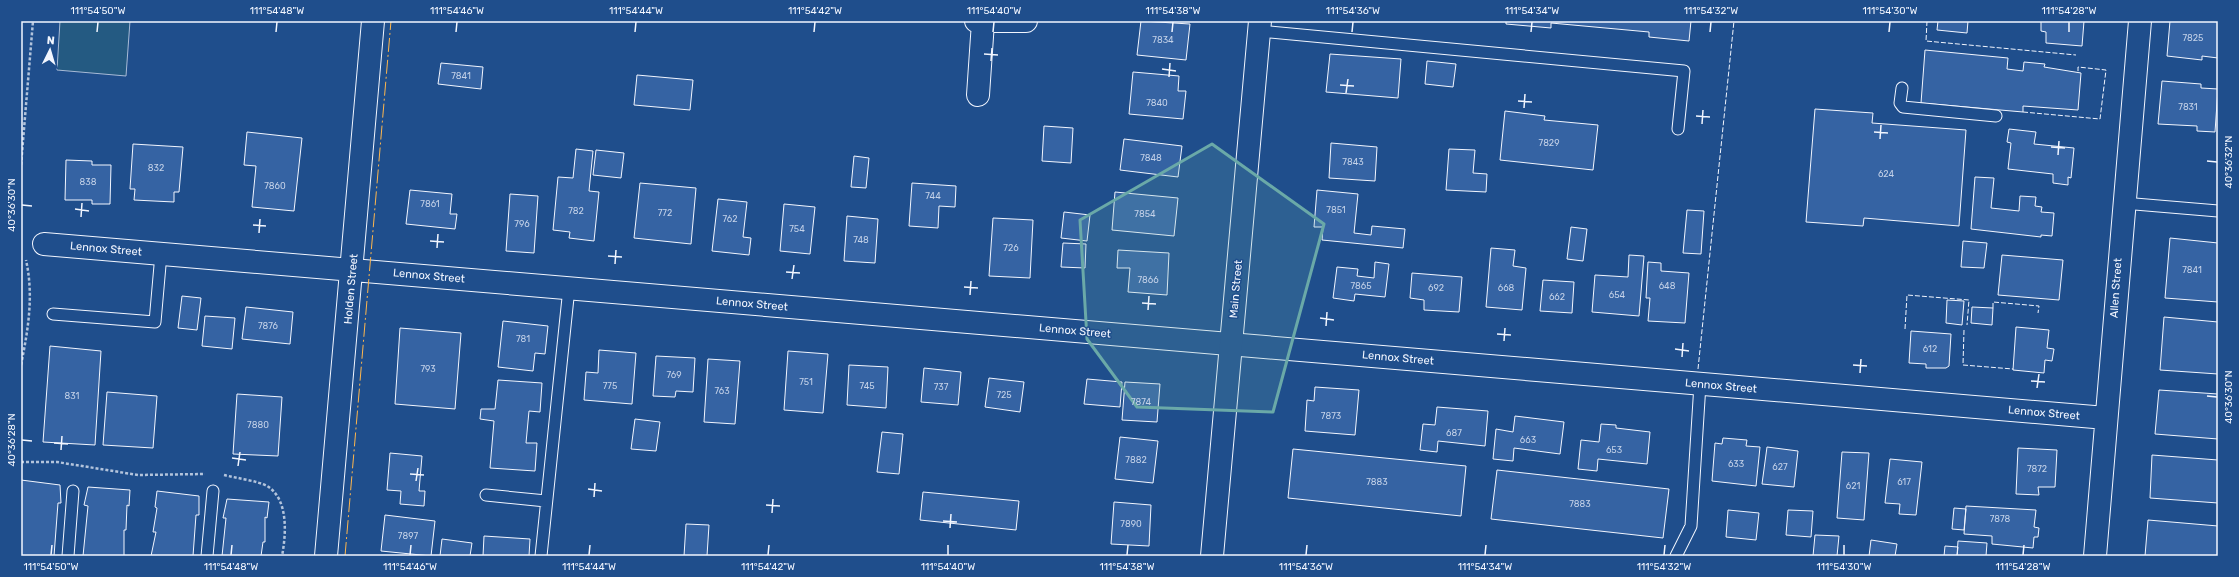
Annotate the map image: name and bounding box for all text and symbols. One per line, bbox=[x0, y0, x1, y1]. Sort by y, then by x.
text: 111°54'50"W bbox=[71, 5, 125, 17]
text: 111°54'48"W bbox=[250, 5, 304, 17]
text: 111°54'46"W bbox=[430, 5, 484, 17]
text: 111°54'44"W bbox=[609, 5, 663, 17]
text: 111°54'42"W bbox=[788, 5, 842, 17]
text: 111°54'40"W bbox=[967, 5, 1021, 17]
text: 111°54'38"W bbox=[1146, 5, 1200, 17]
text: 111°54'36"W bbox=[1326, 5, 1380, 17]
text: 111°54'34"W bbox=[1505, 5, 1559, 17]
text: 111°54'32"W bbox=[1684, 5, 1738, 17]
text: 111°54'30"W bbox=[1863, 5, 1917, 17]
text: 111°54'28"W bbox=[2042, 5, 2096, 17]
north arrow bbox=[30, 30, 70, 70]
house number: 7825 bbox=[2183, 33, 2203, 43]
text: N bbox=[46, 34, 55, 47]
house number: 7834 bbox=[1152, 35, 1174, 45]
house number: 7841 bbox=[451, 71, 471, 81]
house number: 7840 bbox=[1146, 98, 1168, 108]
house number: 7831 bbox=[2178, 102, 2198, 112]
text: 40°36'32"N bbox=[2223, 136, 2235, 188]
house number: 7829 bbox=[1539, 138, 1559, 148]
house number: 7848 bbox=[1140, 153, 1162, 163]
house number: 7843 bbox=[1342, 157, 1364, 167]
house number: 832 bbox=[148, 163, 164, 173]
house number: 624 bbox=[1878, 169, 1895, 179]
house number: 838 bbox=[80, 177, 97, 187]
text: 40°36'30"N bbox=[6, 178, 18, 232]
house number: 7860 bbox=[264, 181, 286, 191]
house number: 744 bbox=[925, 191, 941, 201]
house number: 7861 bbox=[420, 199, 440, 209]
house number: 7851 bbox=[1326, 205, 1346, 215]
house number: 782 bbox=[568, 206, 584, 216]
house number: 772 bbox=[658, 208, 672, 218]
house number: 7854 bbox=[1134, 209, 1156, 219]
house number: 762 bbox=[722, 214, 738, 224]
house number: 796 bbox=[514, 219, 530, 229]
house number: 754 bbox=[789, 224, 805, 234]
house number: 748 bbox=[853, 235, 869, 245]
street label: Lennox Street bbox=[69, 239, 143, 259]
house number: 726 bbox=[1003, 243, 1019, 253]
street label: Holden Street bbox=[341, 253, 361, 325]
street label: Allen Street bbox=[2107, 257, 2125, 318]
street label: Main Street bbox=[1227, 259, 1245, 319]
house number: 7841 bbox=[2182, 265, 2202, 275]
street label: Lennox Street bbox=[392, 266, 466, 286]
house number: 7866 bbox=[1137, 275, 1159, 285]
house number: 7865 bbox=[1350, 281, 1372, 291]
house number: 648 bbox=[1659, 281, 1676, 291]
house number: 692 bbox=[1428, 283, 1444, 293]
house number: 668 bbox=[1498, 283, 1515, 293]
house number: 654 bbox=[1609, 290, 1626, 300]
house number: 662 bbox=[1549, 292, 1565, 302]
street label: Lennox Street bbox=[715, 294, 789, 314]
house number: 7876 bbox=[258, 321, 279, 331]
street label: Lennox Street bbox=[1038, 321, 1112, 341]
house number: 781 bbox=[516, 334, 530, 344]
house number: 612 bbox=[1923, 344, 1937, 354]
street label: Lennox Street bbox=[1361, 348, 1435, 368]
house number: 793 bbox=[420, 364, 436, 374]
house number: 769 bbox=[666, 370, 682, 380]
text: 40°36'30"N bbox=[2223, 370, 2235, 424]
street label: Lennox Street bbox=[1684, 376, 1758, 396]
house number: 751 bbox=[799, 377, 813, 387]
house number: 775 bbox=[603, 381, 617, 391]
house number: 745 bbox=[859, 381, 875, 391]
house number: 737 bbox=[934, 382, 949, 392]
house number: 763 bbox=[714, 386, 730, 396]
house number: 725 bbox=[996, 390, 1012, 400]
house number: 831 bbox=[65, 391, 80, 401]
house number: 7874 bbox=[1131, 397, 1152, 407]
street label: Lennox Street bbox=[2007, 403, 2081, 423]
house number: 7873 bbox=[1321, 411, 1341, 421]
text: 40°36'28"N bbox=[6, 413, 18, 467]
house number: 7880 bbox=[247, 420, 269, 430]
house number: 687 bbox=[1446, 428, 1462, 438]
house number: 663 bbox=[1520, 435, 1536, 445]
house number: 653 bbox=[1606, 445, 1622, 455]
house number: 7882 bbox=[1125, 455, 1147, 465]
house number: 633 bbox=[1728, 459, 1744, 469]
house number: 627 bbox=[1772, 462, 1788, 472]
house number: 7872 bbox=[2027, 464, 2047, 474]
house number: 7883 bbox=[1366, 477, 1388, 487]
house number: 617 bbox=[1897, 477, 1911, 487]
house number: 621 bbox=[1846, 481, 1860, 491]
house number: 7883 bbox=[1569, 499, 1591, 509]
house number: 7878 bbox=[1990, 514, 2011, 524]
house number: 7890 bbox=[1120, 519, 1142, 529]
house number: 7897 bbox=[398, 531, 419, 541]
text: 111°54'50"W bbox=[24, 561, 78, 573]
text: 111°54'48"W bbox=[204, 561, 258, 573]
text: 111°54'46"W bbox=[383, 561, 437, 573]
text: 111°54'44"W bbox=[562, 561, 616, 573]
text: 111°54'42"W bbox=[741, 561, 795, 573]
text: 111°54'40"W bbox=[921, 561, 975, 573]
text: 111°54'38"W bbox=[1100, 561, 1154, 573]
text: 111°54'36"W bbox=[1279, 561, 1333, 573]
text: 111°54'34"W bbox=[1458, 561, 1512, 573]
text: 111°54'32"W bbox=[1637, 561, 1691, 573]
text: 111°54'30"W bbox=[1817, 561, 1871, 573]
text: 111°54'28"W bbox=[1996, 561, 2050, 573]

